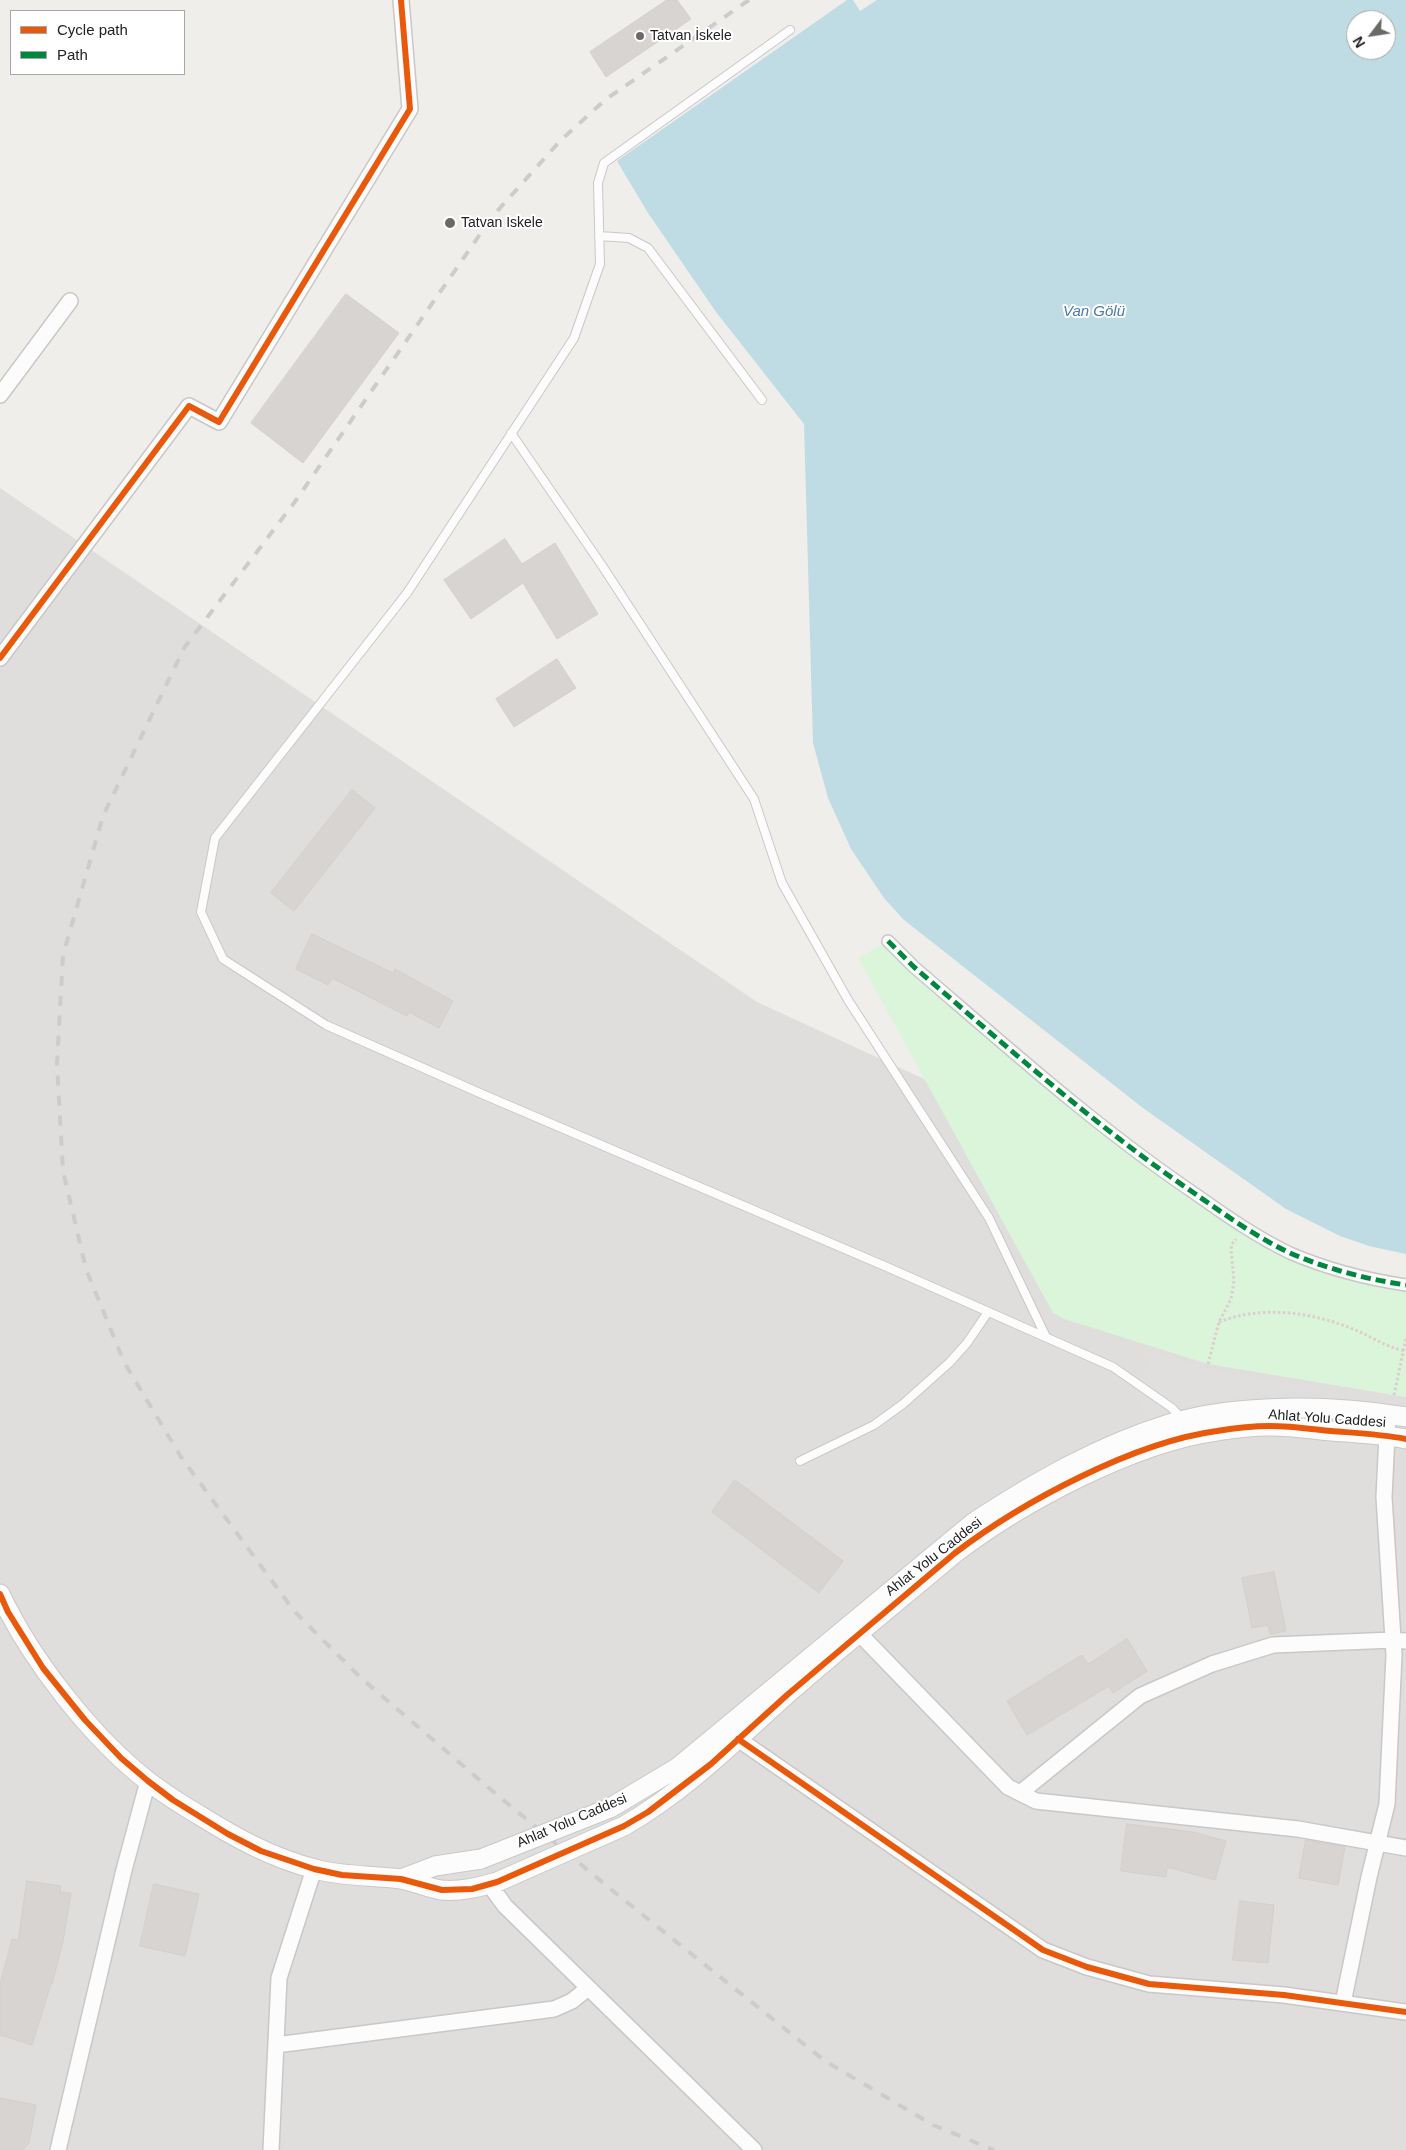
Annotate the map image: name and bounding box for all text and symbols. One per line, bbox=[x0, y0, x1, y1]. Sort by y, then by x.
legend bbox=[10, 10, 185, 75]
north arrow bbox=[1346, 10, 1396, 60]
text: Cycle path bbox=[57, 21, 128, 38]
place label: Tatvan İskele bbox=[650, 28, 732, 44]
marker: Tatvan İskele bbox=[634, 30, 646, 42]
text: N bbox=[1350, 34, 1368, 51]
text: Path bbox=[57, 46, 88, 63]
place label: Tatvan Iskele bbox=[461, 215, 543, 231]
marker: Tatvan Iskele bbox=[443, 216, 457, 230]
water label: Van Gölü bbox=[1063, 303, 1125, 321]
street label: Ahlat Yolu Caddesi bbox=[1268, 1407, 1386, 1431]
street label: Ahlat Yolu Caddesi bbox=[882, 1514, 986, 1600]
street label: Ahlat Yolu Caddesi bbox=[515, 1790, 629, 1852]

